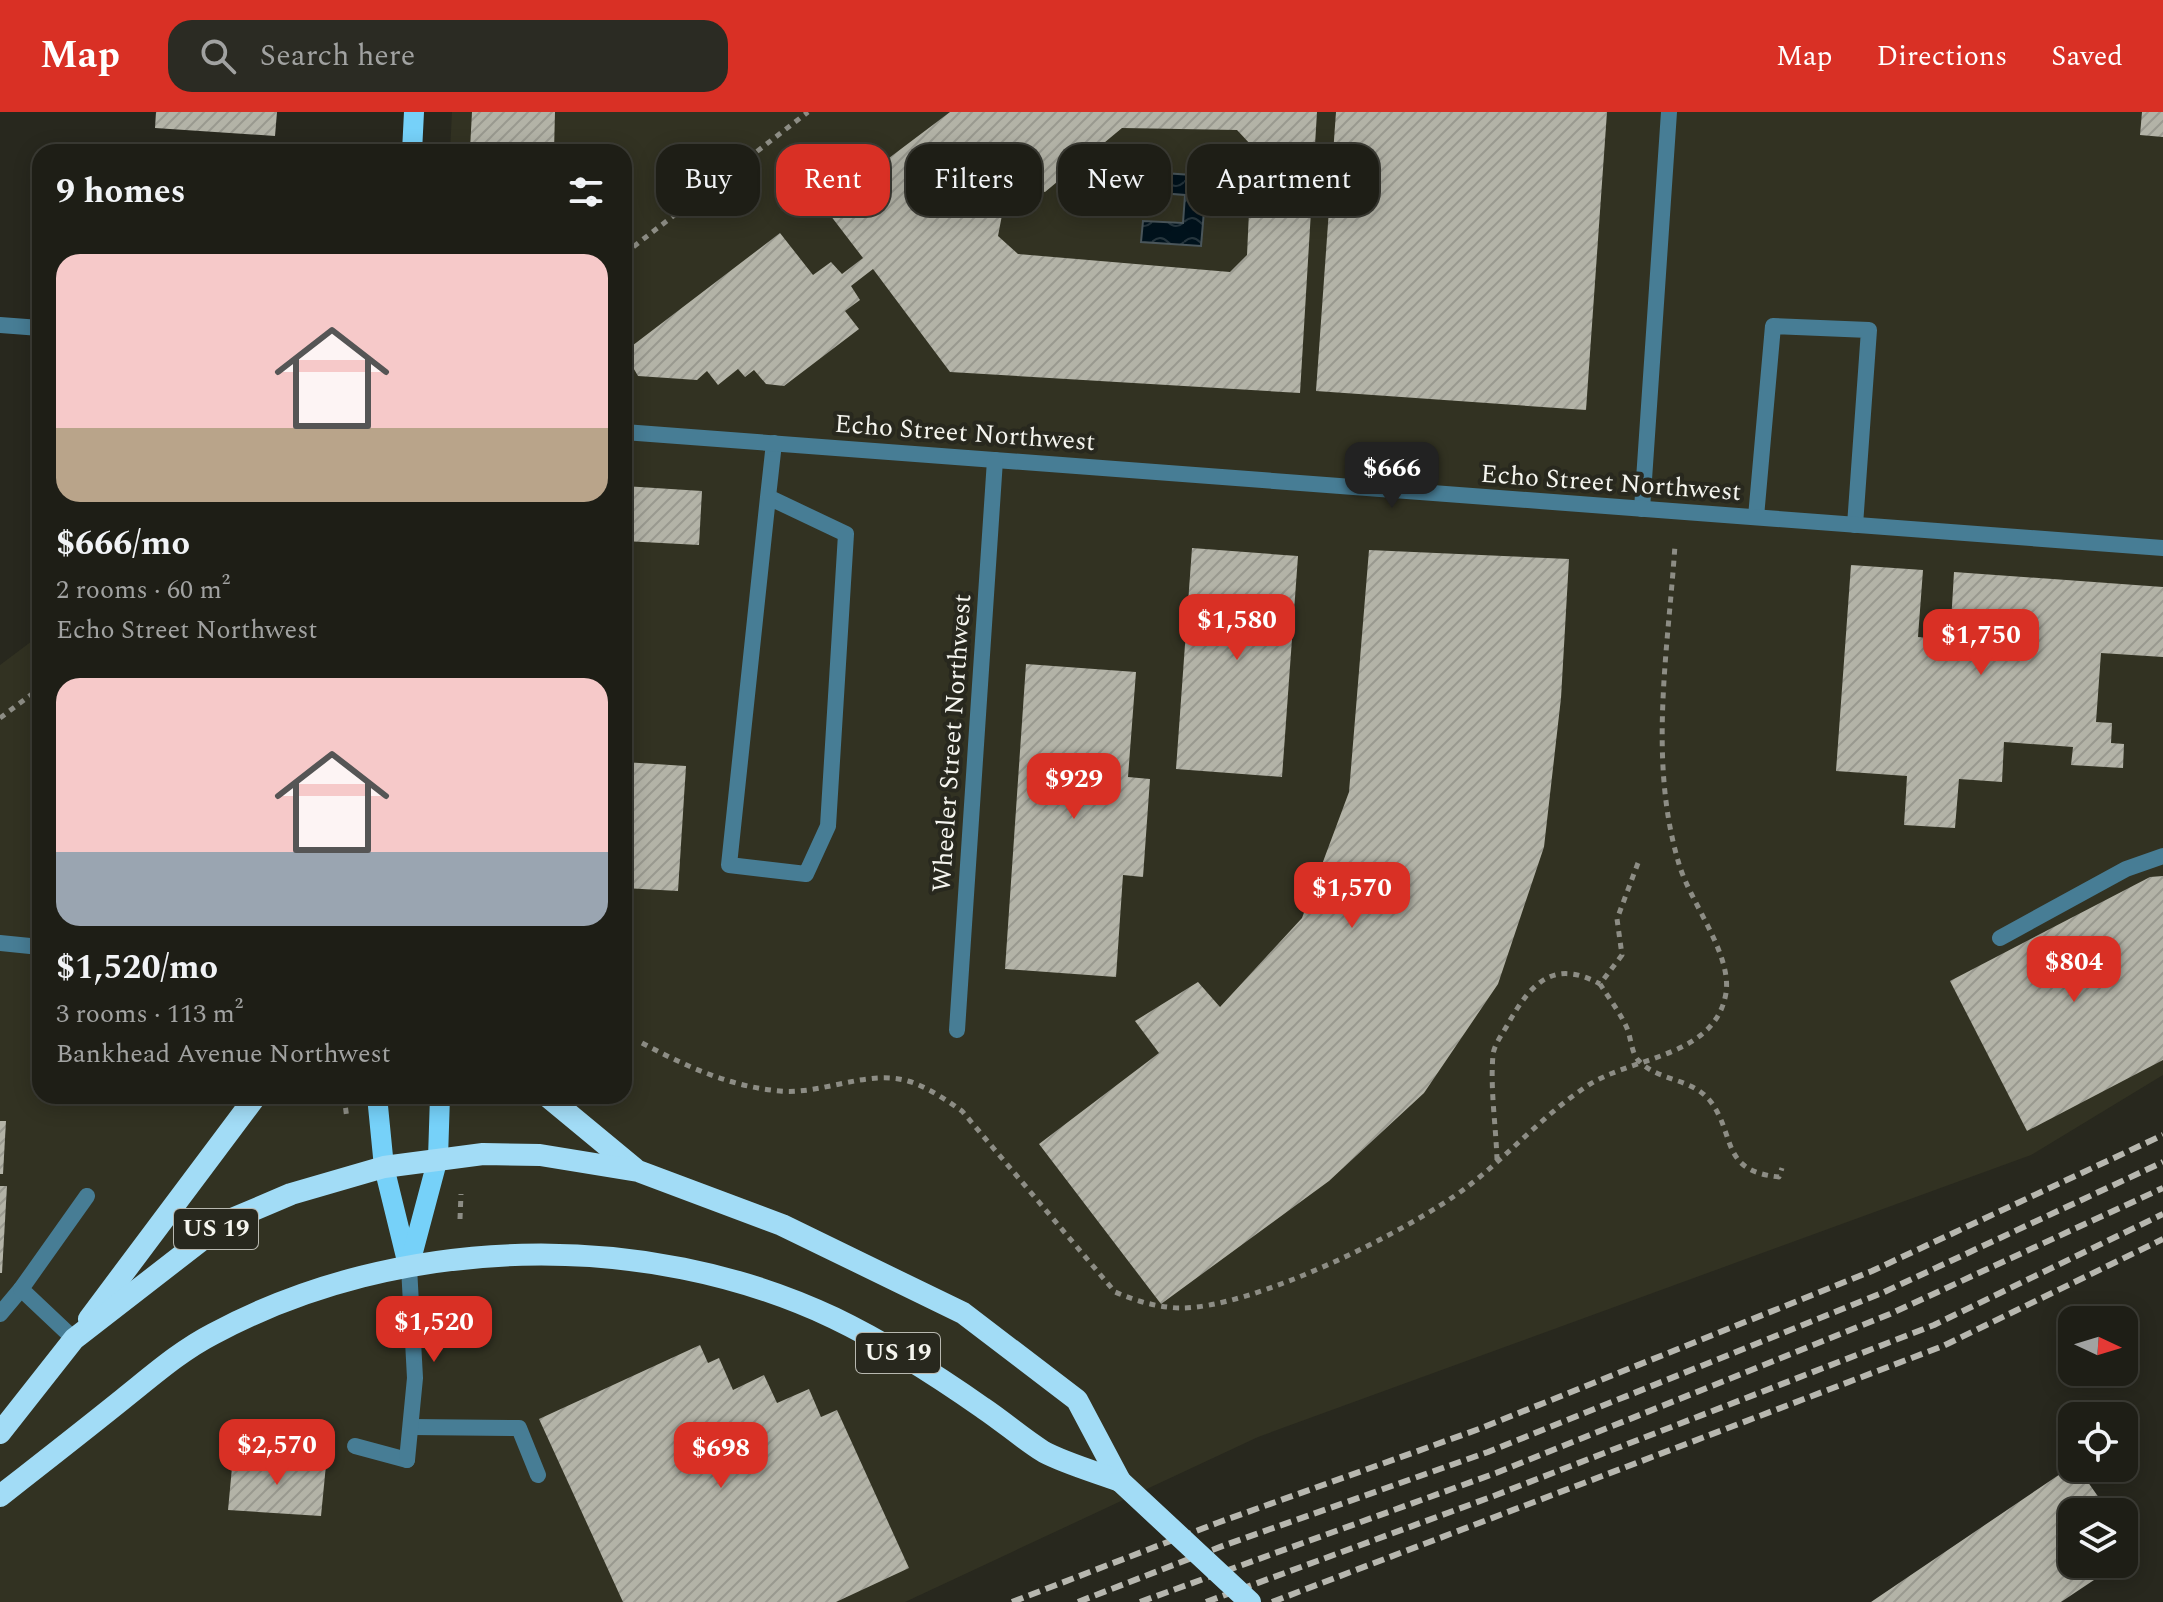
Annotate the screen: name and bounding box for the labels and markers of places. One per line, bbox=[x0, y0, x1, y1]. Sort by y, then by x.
pin: $666 bbox=[1345, 442, 1439, 510]
pin: $1,580 bbox=[1172, 594, 1302, 662]
pin: $1,750 bbox=[1916, 609, 2046, 677]
pin: $929 bbox=[1027, 753, 1121, 821]
pin: $1,570 bbox=[1287, 862, 1417, 930]
pin: $804 bbox=[2027, 936, 2121, 1004]
pin: $1,520 bbox=[369, 1296, 499, 1364]
pin: $2,570 bbox=[212, 1419, 342, 1487]
pin: $698 bbox=[674, 1422, 768, 1490]

